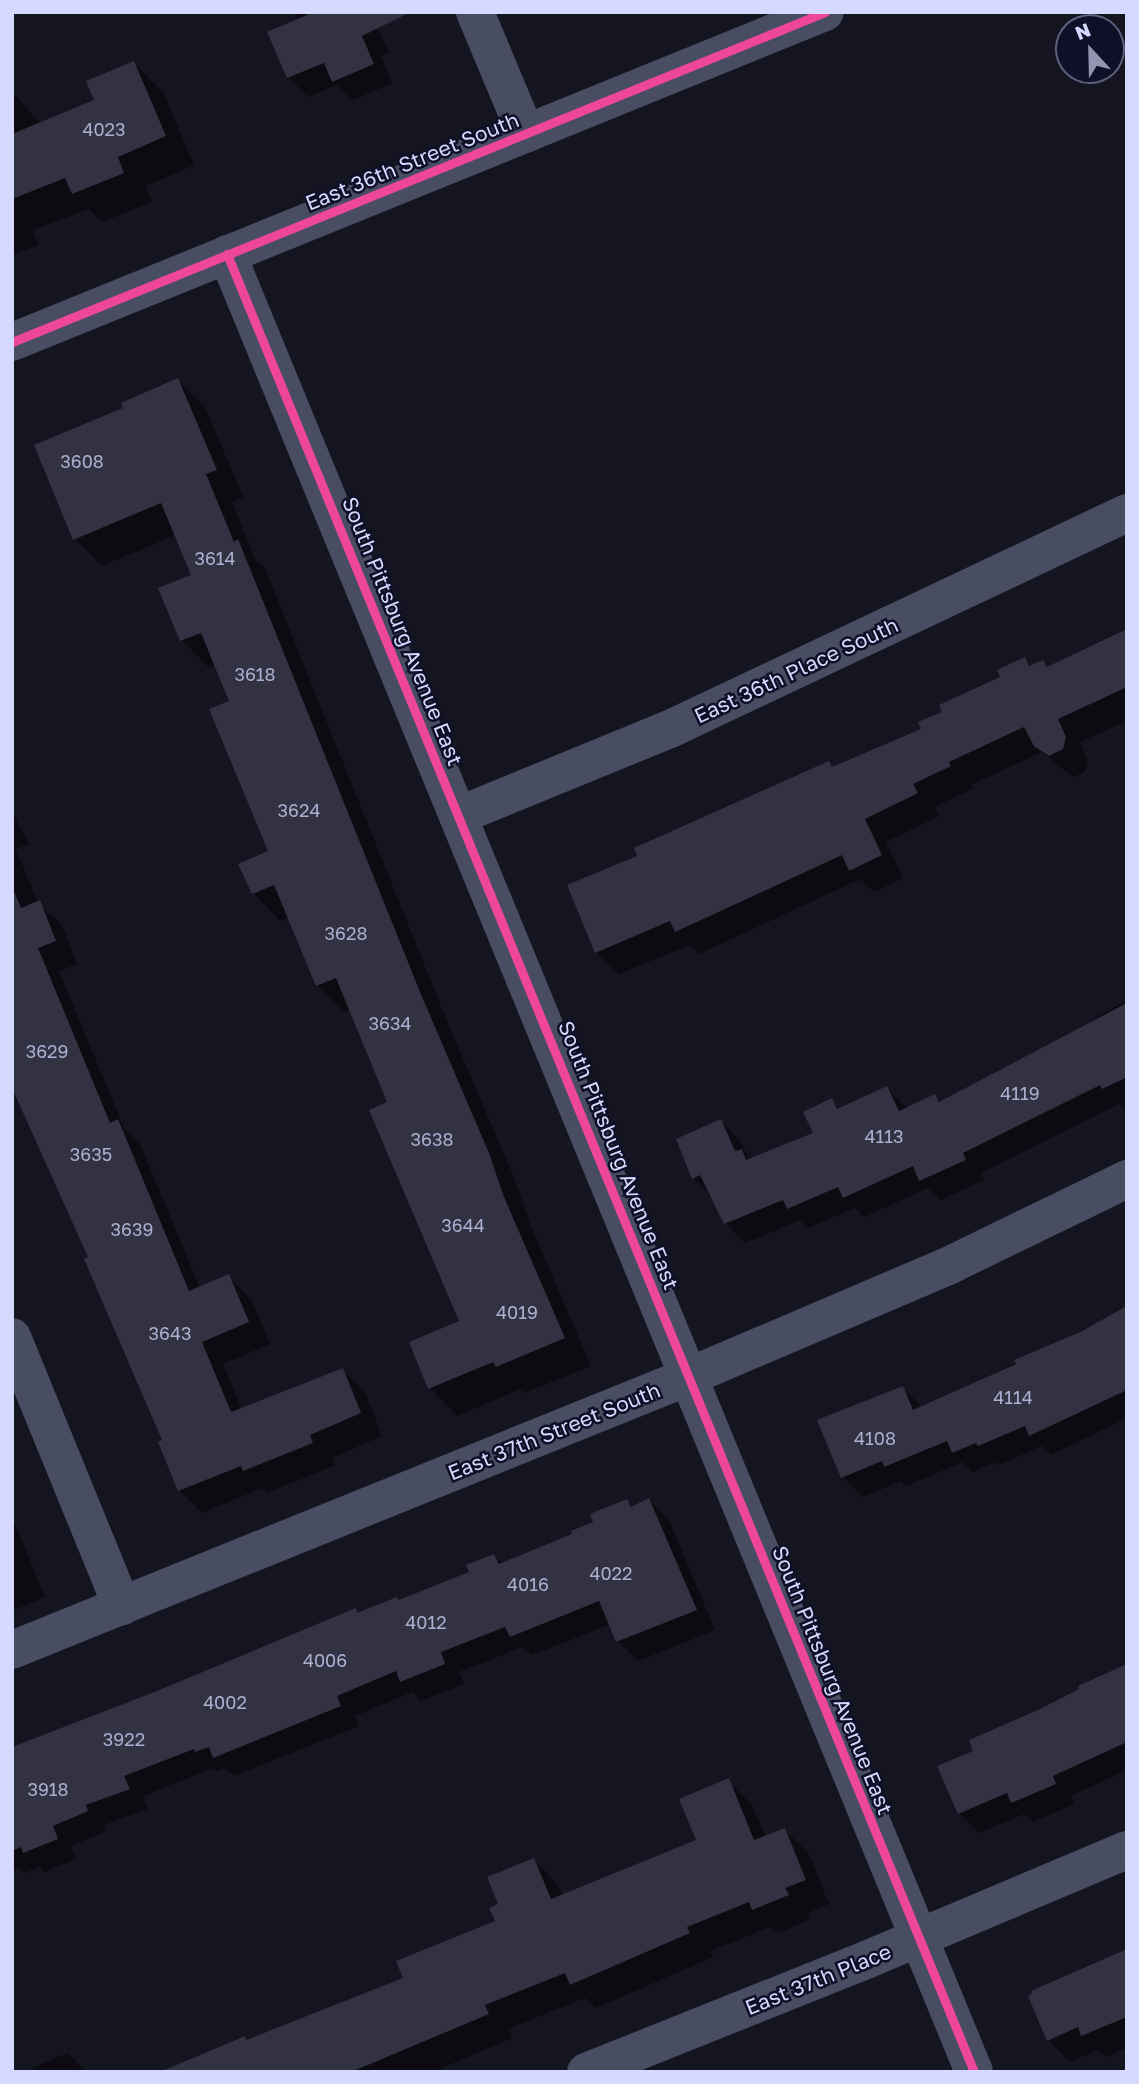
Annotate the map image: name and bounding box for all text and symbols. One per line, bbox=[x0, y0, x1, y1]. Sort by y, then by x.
north arrow bbox=[1055, 14, 1125, 84]
text: N bbox=[1072, 18, 1094, 44]
street label: East 36th Street South bbox=[301, 107, 523, 215]
house number: 4023 bbox=[82, 118, 126, 140]
house number: 3608 bbox=[60, 450, 104, 472]
street label: South Pittsburg Avenue East bbox=[337, 493, 469, 769]
house number: 3614 bbox=[194, 547, 236, 569]
street label: East 36th Place South bbox=[690, 612, 902, 728]
house number: 3618 bbox=[234, 663, 276, 685]
house number: 3624 bbox=[278, 799, 320, 821]
house number: 3628 bbox=[325, 922, 367, 944]
house number: 3634 bbox=[369, 1012, 411, 1034]
street label: South Pittsburg Avenue East bbox=[553, 1017, 685, 1293]
house number: 3629 bbox=[26, 1040, 68, 1062]
house number: 4119 bbox=[1000, 1082, 1040, 1104]
house number: 4113 bbox=[865, 1125, 903, 1147]
house number: 3638 bbox=[411, 1128, 453, 1150]
house number: 3635 bbox=[70, 1143, 112, 1165]
house number: 3644 bbox=[441, 1214, 485, 1236]
house number: 3639 bbox=[111, 1218, 153, 1240]
house number: 4019 bbox=[496, 1301, 538, 1323]
house number: 3643 bbox=[149, 1322, 191, 1344]
street label: East 37th Street South bbox=[444, 1377, 664, 1485]
house number: 4114 bbox=[993, 1386, 1033, 1408]
house number: 4108 bbox=[854, 1427, 896, 1449]
street label: South Pittsburg Avenue East bbox=[767, 1542, 899, 1818]
house number: 4022 bbox=[589, 1562, 633, 1584]
house number: 4016 bbox=[507, 1573, 549, 1595]
house number: 4012 bbox=[405, 1611, 447, 1633]
house number: 4006 bbox=[303, 1649, 347, 1671]
house number: 4002 bbox=[203, 1691, 247, 1713]
house number: 3922 bbox=[103, 1728, 145, 1750]
house number: 3918 bbox=[27, 1778, 69, 1800]
street label: East 37th Place bbox=[741, 1938, 895, 2020]

